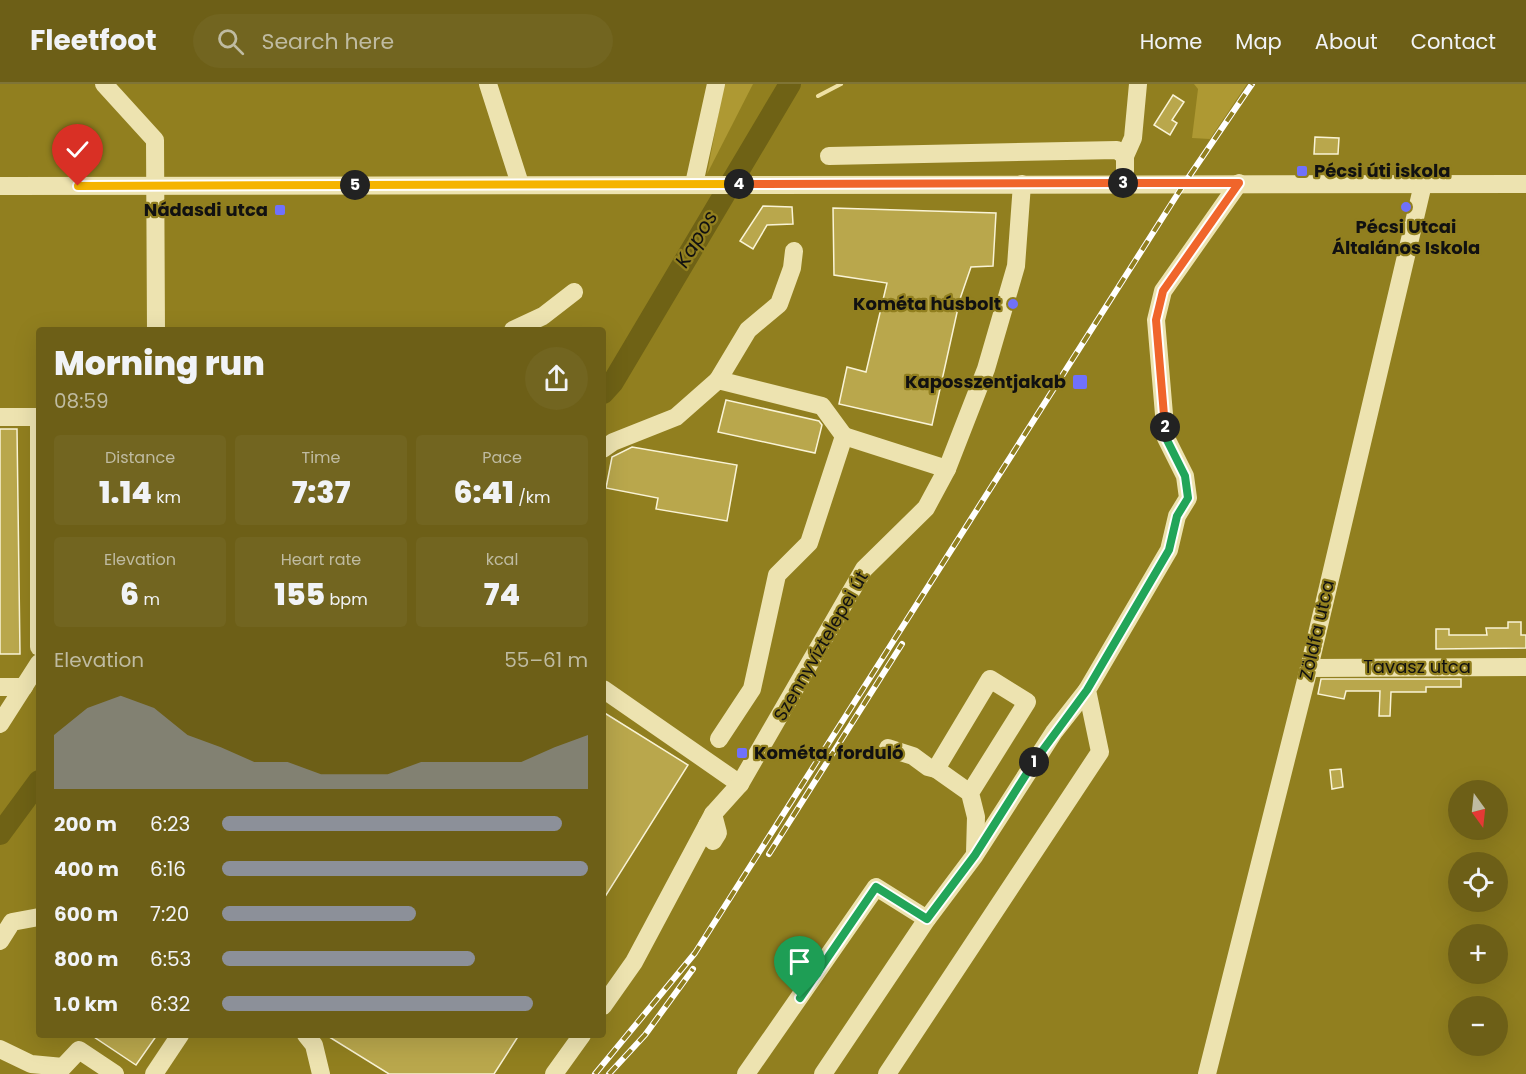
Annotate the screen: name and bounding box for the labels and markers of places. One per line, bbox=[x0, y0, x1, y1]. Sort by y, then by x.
pin bbox=[52, 124, 103, 186]
place label: Pécsi úti iskola bbox=[1314, 158, 1450, 183]
marker: Pécsi úti iskola bbox=[1295, 164, 1309, 178]
pin: 3 bbox=[1108, 168, 1138, 198]
pin: 4 bbox=[724, 169, 754, 199]
pin: 5 bbox=[340, 170, 370, 200]
place label: Nádasdi utca bbox=[144, 197, 268, 222]
marker: Pécsi Utcai Általános Iskola bbox=[1399, 200, 1413, 214]
marker: Nádasdi utca bbox=[273, 203, 287, 217]
place label: Pécsi Utcai Általános Iskola bbox=[1332, 214, 1480, 260]
place label: Kométa húsbolt bbox=[853, 291, 1001, 316]
marker: Kométa húsbolt bbox=[1006, 297, 1020, 311]
place label: Kaposszentjakab bbox=[905, 369, 1066, 394]
marker: Kaposszentjakab bbox=[1071, 373, 1089, 391]
pin: 2 bbox=[1150, 412, 1180, 442]
place label: Kométa, forduló bbox=[754, 740, 903, 765]
marker: Kométa, forduló bbox=[735, 746, 749, 760]
pin: 1 bbox=[1019, 747, 1049, 777]
pin bbox=[774, 936, 825, 998]

